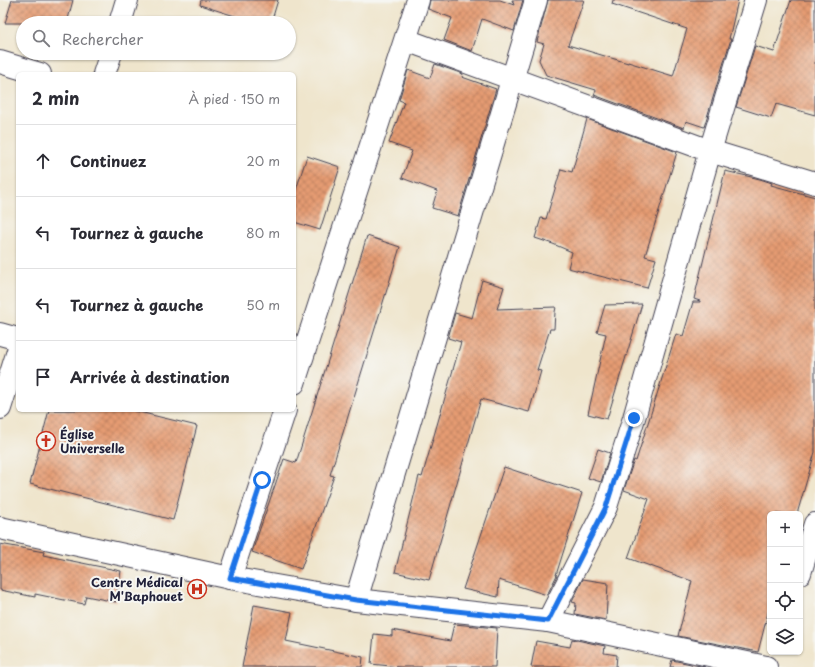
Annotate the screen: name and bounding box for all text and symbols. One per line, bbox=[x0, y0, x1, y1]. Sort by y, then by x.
search box bbox=[16, 16, 296, 60]
icon: search bbox=[30, 27, 52, 49]
text: Rechercher bbox=[62, 27, 143, 50]
text: 2 min bbox=[32, 85, 79, 111]
text: À pied · 150 m bbox=[189, 89, 280, 108]
text: Continuez bbox=[70, 149, 146, 172]
icon: ahead bbox=[32, 150, 54, 172]
text: 20 m bbox=[246, 151, 280, 170]
text: Tournez à gauche bbox=[70, 221, 204, 244]
icon: left bbox=[32, 222, 54, 244]
text: 80 m bbox=[246, 223, 280, 242]
text: Tournez à gauche bbox=[70, 293, 204, 316]
icon: left bbox=[32, 294, 54, 316]
text: 50 m bbox=[246, 295, 280, 314]
text: Arrivée à destination bbox=[70, 365, 230, 388]
icon: arrive bbox=[32, 366, 54, 388]
route end bbox=[625, 409, 643, 427]
place label: Église Universelle bbox=[60, 425, 125, 457]
church icon: Église Universelle bbox=[35, 430, 57, 452]
route start bbox=[253, 471, 271, 489]
map controls bbox=[767, 511, 803, 655]
button: + bbox=[767, 511, 803, 547]
button: − bbox=[767, 547, 803, 583]
place label: Centre Médical M'Baphouet bbox=[91, 573, 183, 605]
hospital icon: Centre Médical M'Baphouet bbox=[186, 578, 208, 600]
button: locate bbox=[767, 583, 803, 619]
button: layers bbox=[767, 619, 803, 655]

